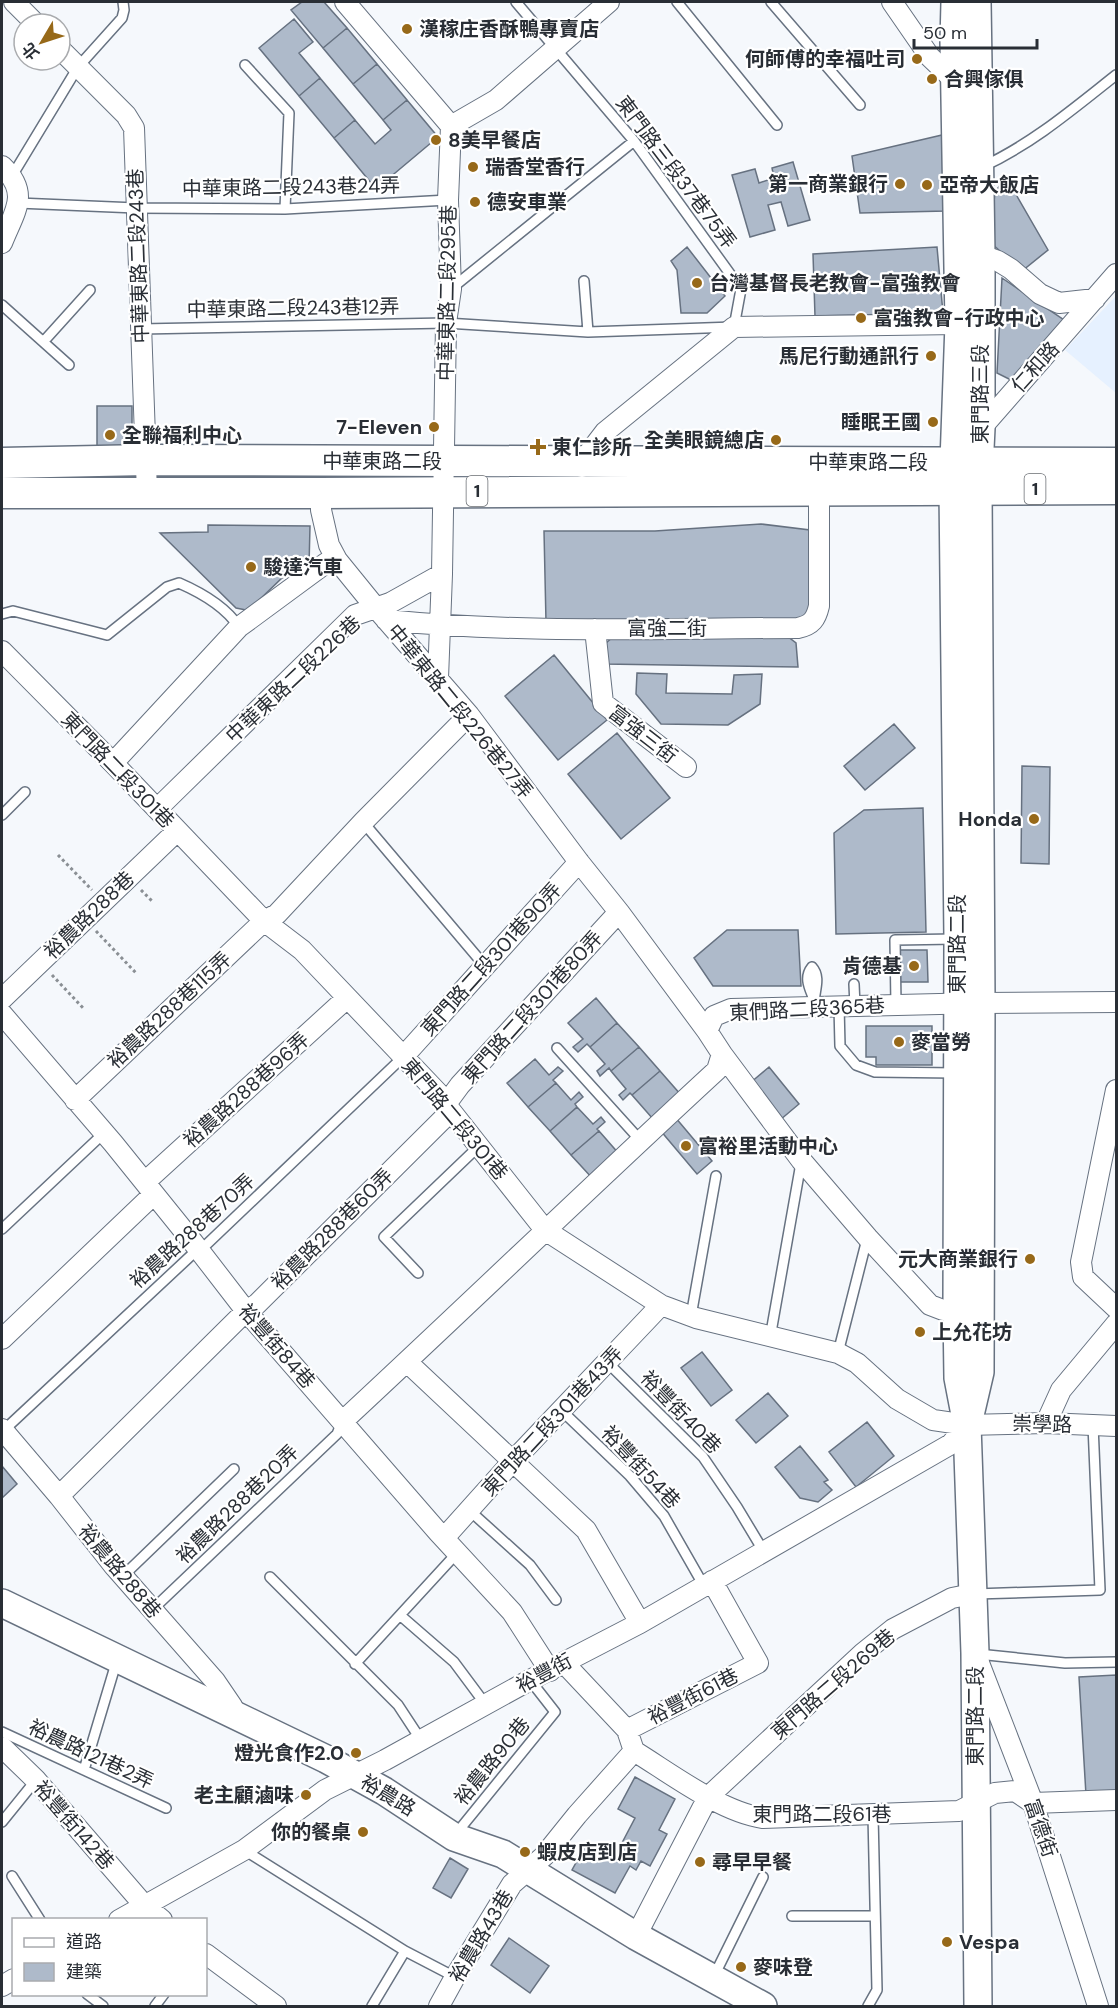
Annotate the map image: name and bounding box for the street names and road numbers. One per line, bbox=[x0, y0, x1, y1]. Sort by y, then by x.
street label: 東門路三段37巷75弄 bbox=[610, 91, 742, 253]
street label: 中華東路二段243巷 bbox=[122, 168, 154, 344]
street label: 中華東路二段243巷24弄 bbox=[182, 172, 400, 202]
street label: 中華東路二段295巷 bbox=[432, 205, 462, 381]
street label: 中華東路二段243巷12弄 bbox=[186, 293, 400, 323]
street label: 仁和路 bbox=[1005, 336, 1065, 398]
street label: 東門路三段 bbox=[967, 344, 993, 444]
street label: 中華東路二段 bbox=[322, 448, 442, 474]
street label: 中華東路二段 bbox=[808, 449, 928, 475]
road number: 1 bbox=[1024, 474, 1046, 504]
road number: 1 bbox=[466, 476, 488, 506]
street label: 中華東路二段226巷 bbox=[220, 610, 366, 748]
street label: 富強二街 bbox=[627, 615, 707, 641]
street label: 中華東路二段226巷27弄 bbox=[381, 618, 539, 804]
street label: 富強三街 bbox=[603, 699, 683, 769]
street label: 東門路二段301巷 bbox=[56, 706, 180, 834]
street label: 裕農路288巷 bbox=[38, 866, 140, 964]
street label: 東門路二段301巷90弄 bbox=[415, 877, 567, 1041]
street label: 東門路二段 bbox=[944, 894, 970, 994]
street label: 東門路二段301巷80弄 bbox=[456, 925, 608, 1089]
street label: 裕農路288巷115弄 bbox=[102, 946, 236, 1074]
street label: 東們路二段365巷 bbox=[728, 992, 886, 1026]
street label: 裕農路288巷96弄 bbox=[178, 1027, 314, 1153]
street label: 東門路二段301巷 bbox=[396, 1053, 514, 1185]
street label: 裕農路288巷60弄 bbox=[266, 1163, 398, 1295]
street label: 裕農路288巷70弄 bbox=[124, 1168, 260, 1294]
street label: 裕豐街84巷 bbox=[233, 1298, 321, 1394]
street label: 東門路二段301巷43弄 bbox=[476, 1341, 628, 1501]
street label: 裕豐街40巷 bbox=[635, 1365, 727, 1459]
street label: 崇學路 bbox=[1012, 1410, 1072, 1438]
street label: 裕豐街54巷 bbox=[596, 1420, 686, 1514]
street label: 裕農路288巷20弄 bbox=[170, 1439, 304, 1569]
street label: 裕農路288巷 bbox=[73, 1518, 167, 1624]
street label: 東門路二段269巷 bbox=[766, 1623, 900, 1745]
street label: 裕豐街 bbox=[511, 1647, 577, 1699]
street label: 裕豐街61巷 bbox=[643, 1662, 743, 1730]
street label: 東門路二段 bbox=[962, 1666, 988, 1766]
street label: 裕農路90巷 bbox=[448, 1712, 536, 1810]
street label: 裕農路121巷2弄 bbox=[24, 1714, 158, 1794]
street label: 裕農路 bbox=[356, 1768, 420, 1822]
street label: 裕豐街142巷 bbox=[28, 1775, 120, 1875]
street label: 富德街 bbox=[1019, 1795, 1063, 1861]
street label: 東門路二段61巷 bbox=[753, 1801, 891, 1827]
street label: 裕農路43巷 bbox=[443, 1885, 519, 1987]

